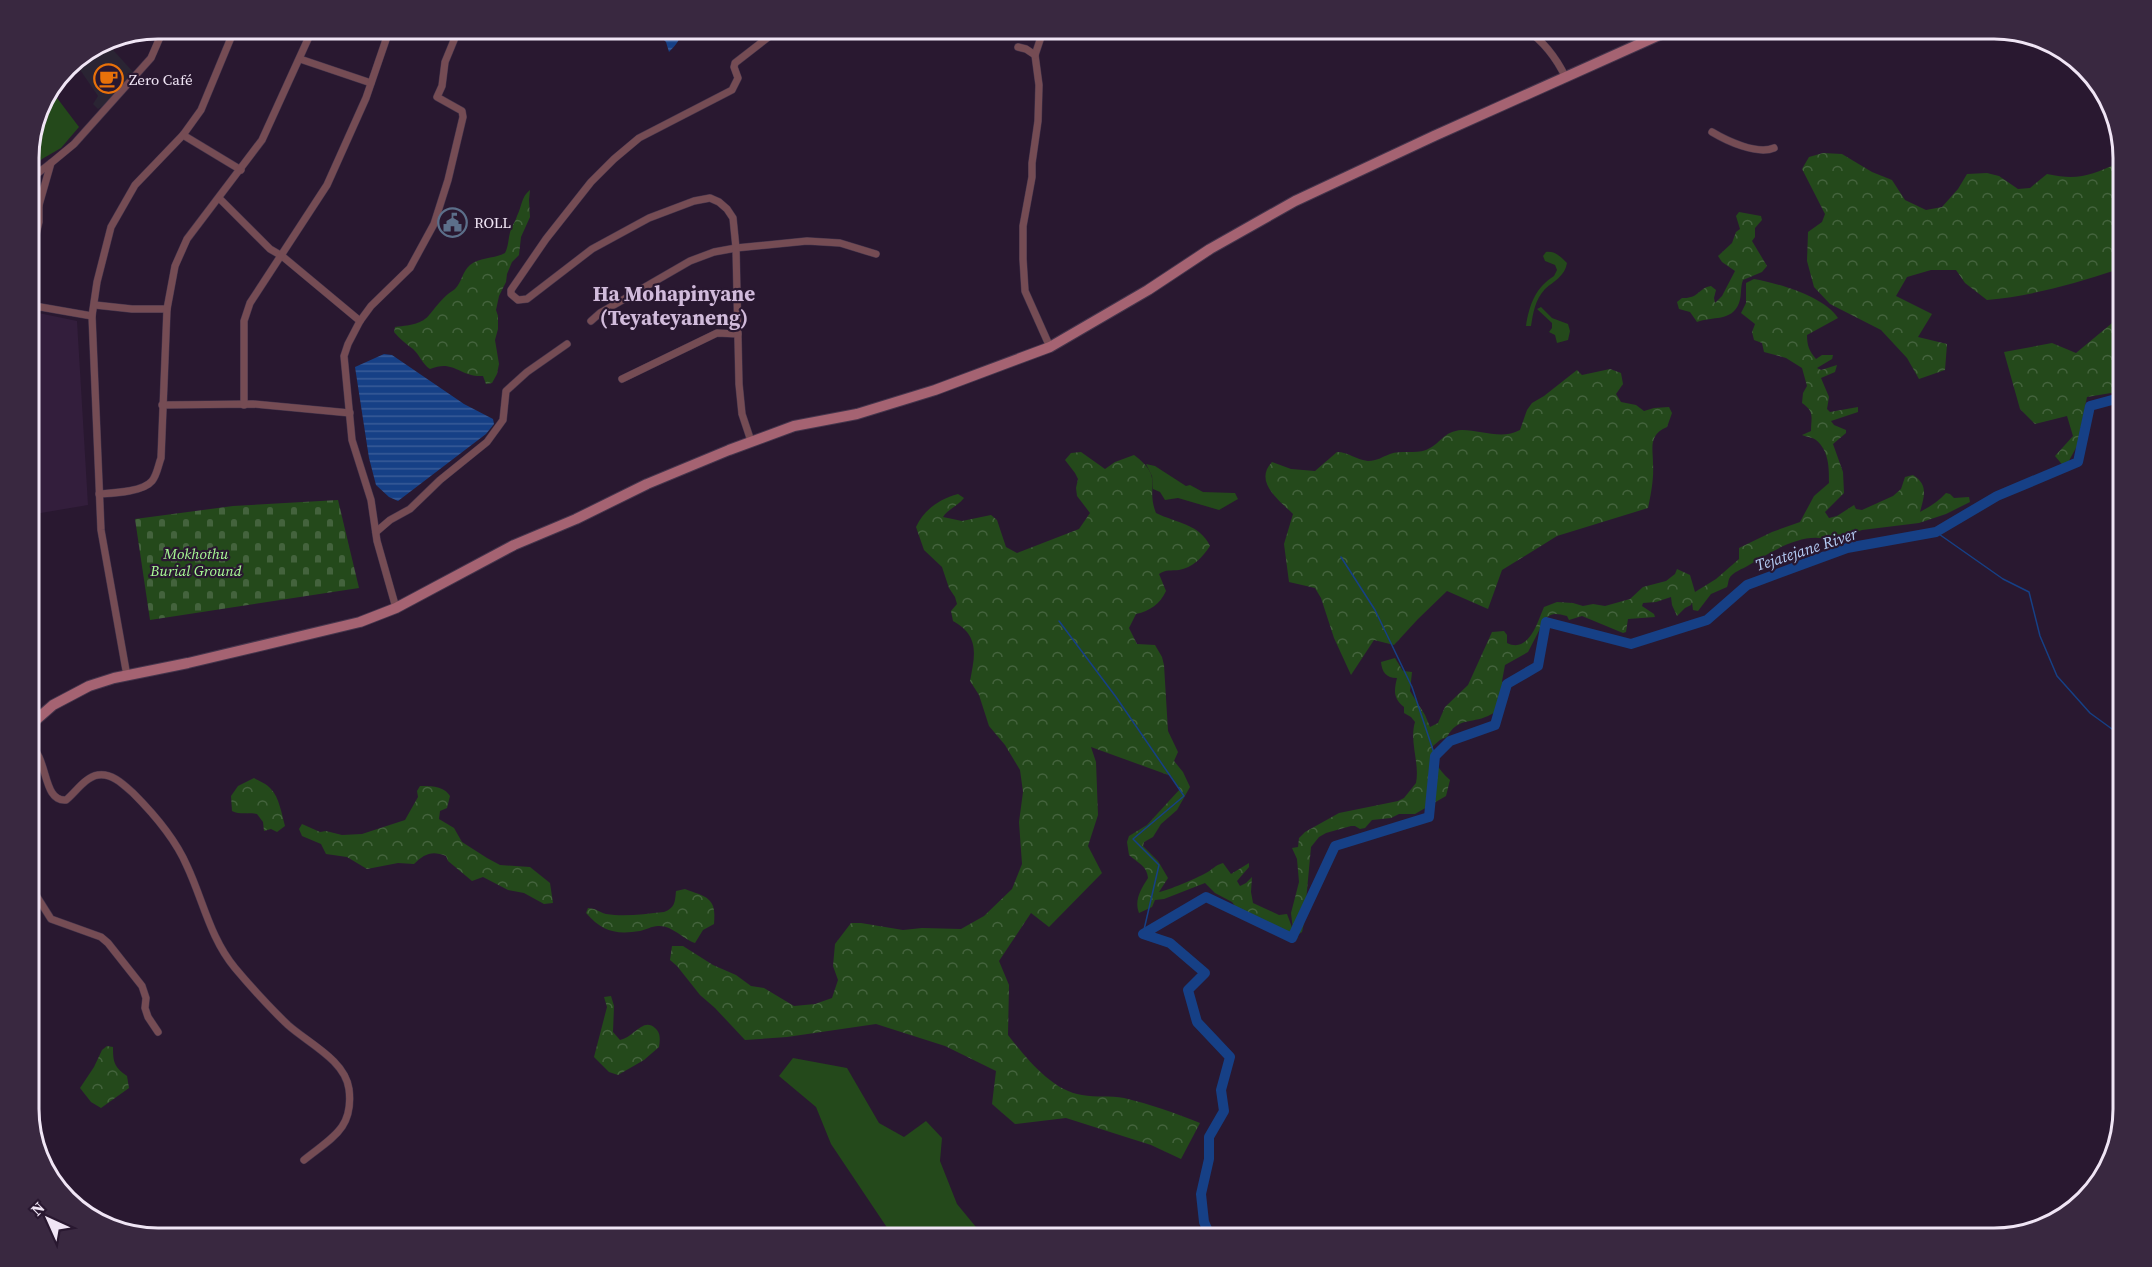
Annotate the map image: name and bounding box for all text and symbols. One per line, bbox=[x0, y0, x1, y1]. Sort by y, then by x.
cafe icon: Zero Café bbox=[92, 63, 124, 95]
place label: Zero Café bbox=[129, 69, 193, 90]
public building icon: ROLL bbox=[437, 206, 469, 238]
place label: ROLL bbox=[474, 212, 511, 233]
district label: Ha Mohapinyane (Teyateyaneng) bbox=[593, 279, 755, 332]
water label: Tejatejane River bbox=[1752, 522, 1860, 576]
park label: Mokhothu Burial Ground bbox=[149, 543, 242, 581]
north arrow bbox=[18, 1189, 78, 1249]
text: N bbox=[25, 1196, 50, 1220]

